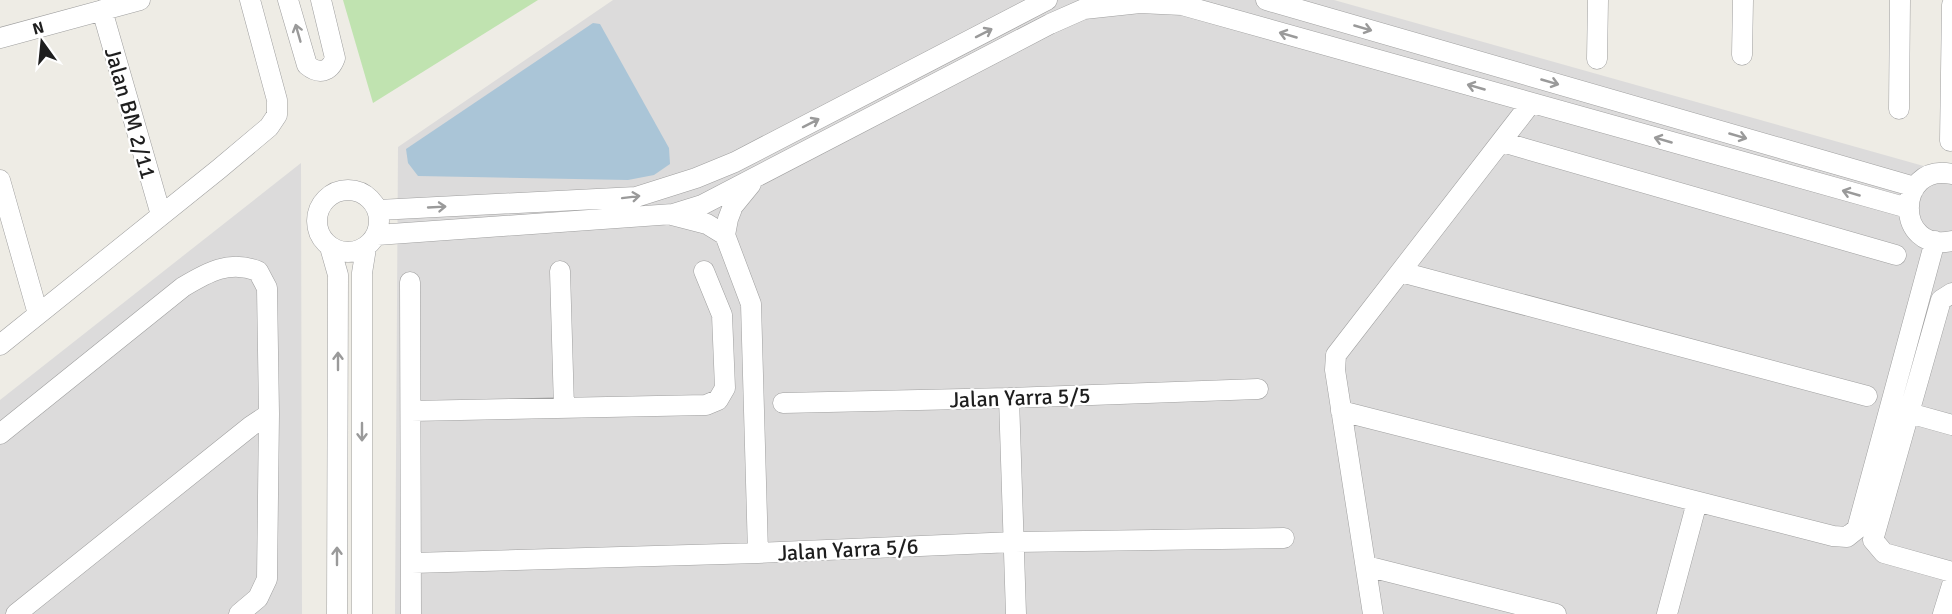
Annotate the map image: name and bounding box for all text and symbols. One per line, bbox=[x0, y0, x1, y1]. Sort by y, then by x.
north arrow bbox=[12, 12, 72, 72]
text: N bbox=[30, 17, 46, 40]
one-way arrow bbox=[1353, 23, 1372, 34]
one-way arrow bbox=[292, 24, 303, 43]
one-way arrow bbox=[974, 27, 992, 38]
one-way arrow bbox=[1279, 28, 1298, 40]
street label: Jalan BM 2/11 bbox=[99, 44, 162, 182]
one-way arrow bbox=[1541, 77, 1560, 88]
one-way arrow bbox=[1467, 81, 1486, 93]
one-way arrow bbox=[801, 116, 819, 128]
one-way arrow bbox=[1728, 131, 1747, 142]
one-way arrow bbox=[1654, 134, 1673, 145]
one-way arrow bbox=[1842, 187, 1861, 198]
one-way arrow bbox=[621, 191, 641, 202]
one-way arrow bbox=[426, 201, 446, 212]
one-way arrow bbox=[332, 351, 344, 371]
street label: Jalan Yarra 5/5 bbox=[949, 382, 1091, 413]
one-way arrow bbox=[356, 421, 368, 441]
street label: Jalan Yarra 5/6 bbox=[777, 532, 919, 567]
one-way arrow bbox=[331, 546, 343, 566]

